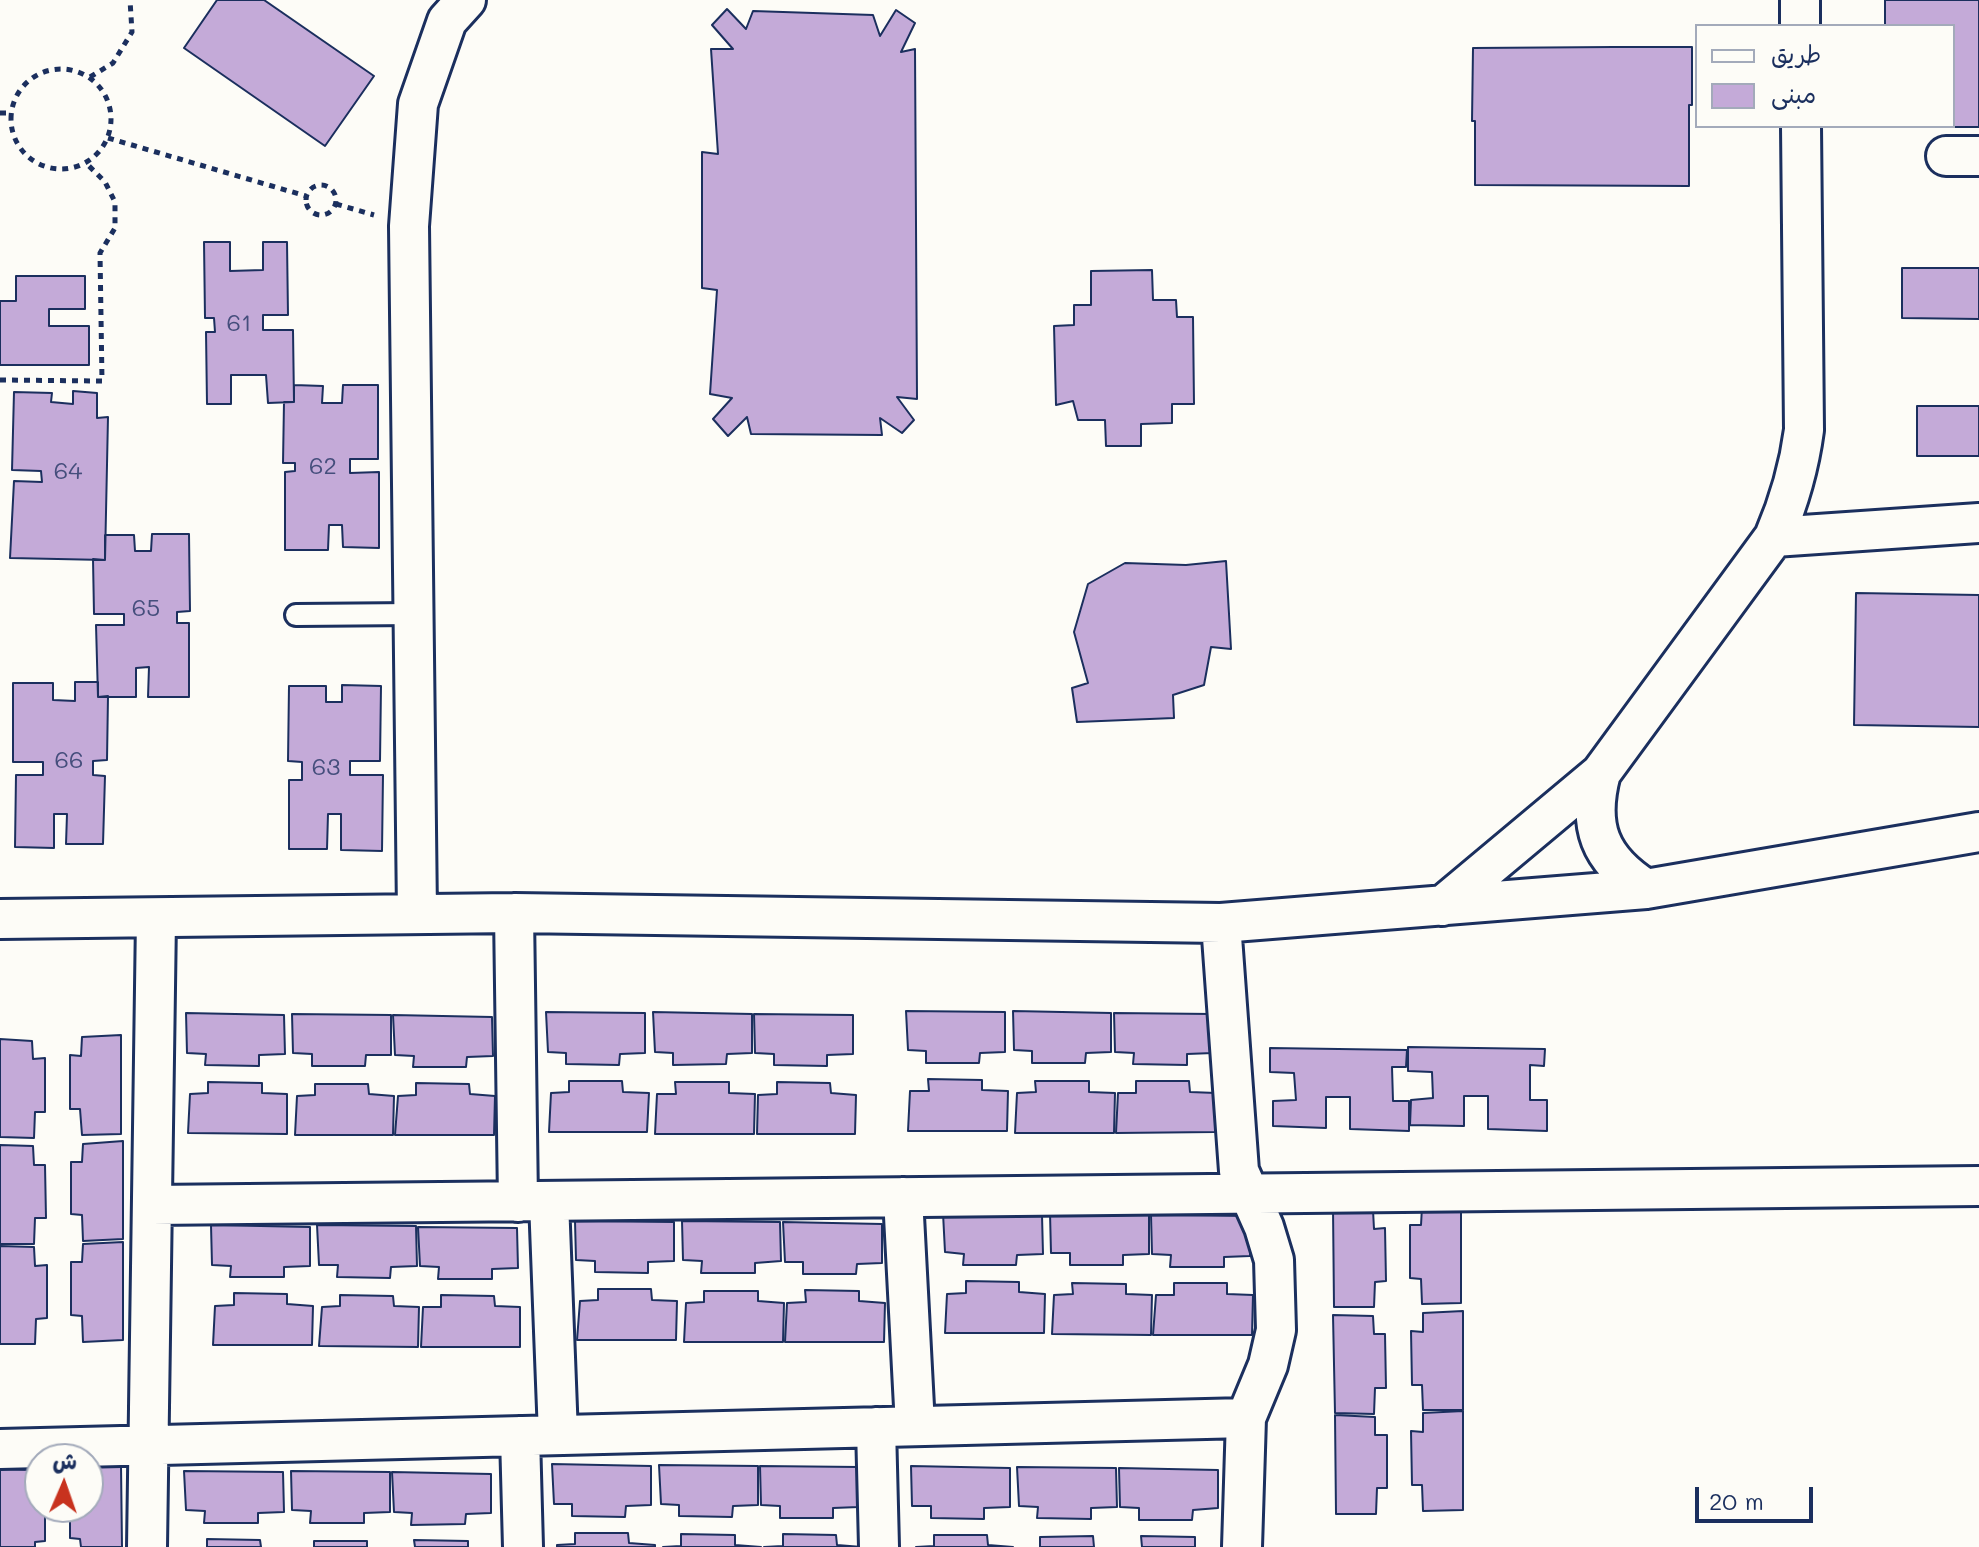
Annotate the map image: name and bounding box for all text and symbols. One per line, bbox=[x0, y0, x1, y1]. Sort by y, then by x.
legend bbox=[1695, 24, 1955, 128]
text: طريق bbox=[1771, 38, 1821, 69]
text: مبنى bbox=[1771, 78, 1816, 109]
house number: 61 bbox=[226, 310, 252, 338]
house number: 62 bbox=[309, 453, 337, 481]
house number: 64 bbox=[54, 458, 82, 486]
house number: 65 bbox=[132, 595, 160, 623]
house number: 66 bbox=[55, 747, 83, 775]
house number: 63 bbox=[312, 754, 340, 782]
north arrow bbox=[24, 1443, 104, 1523]
text: ش bbox=[52, 1446, 77, 1475]
scale bar bbox=[1699, 1471, 1817, 1521]
text: 20 m bbox=[1709, 1485, 1764, 1516]

